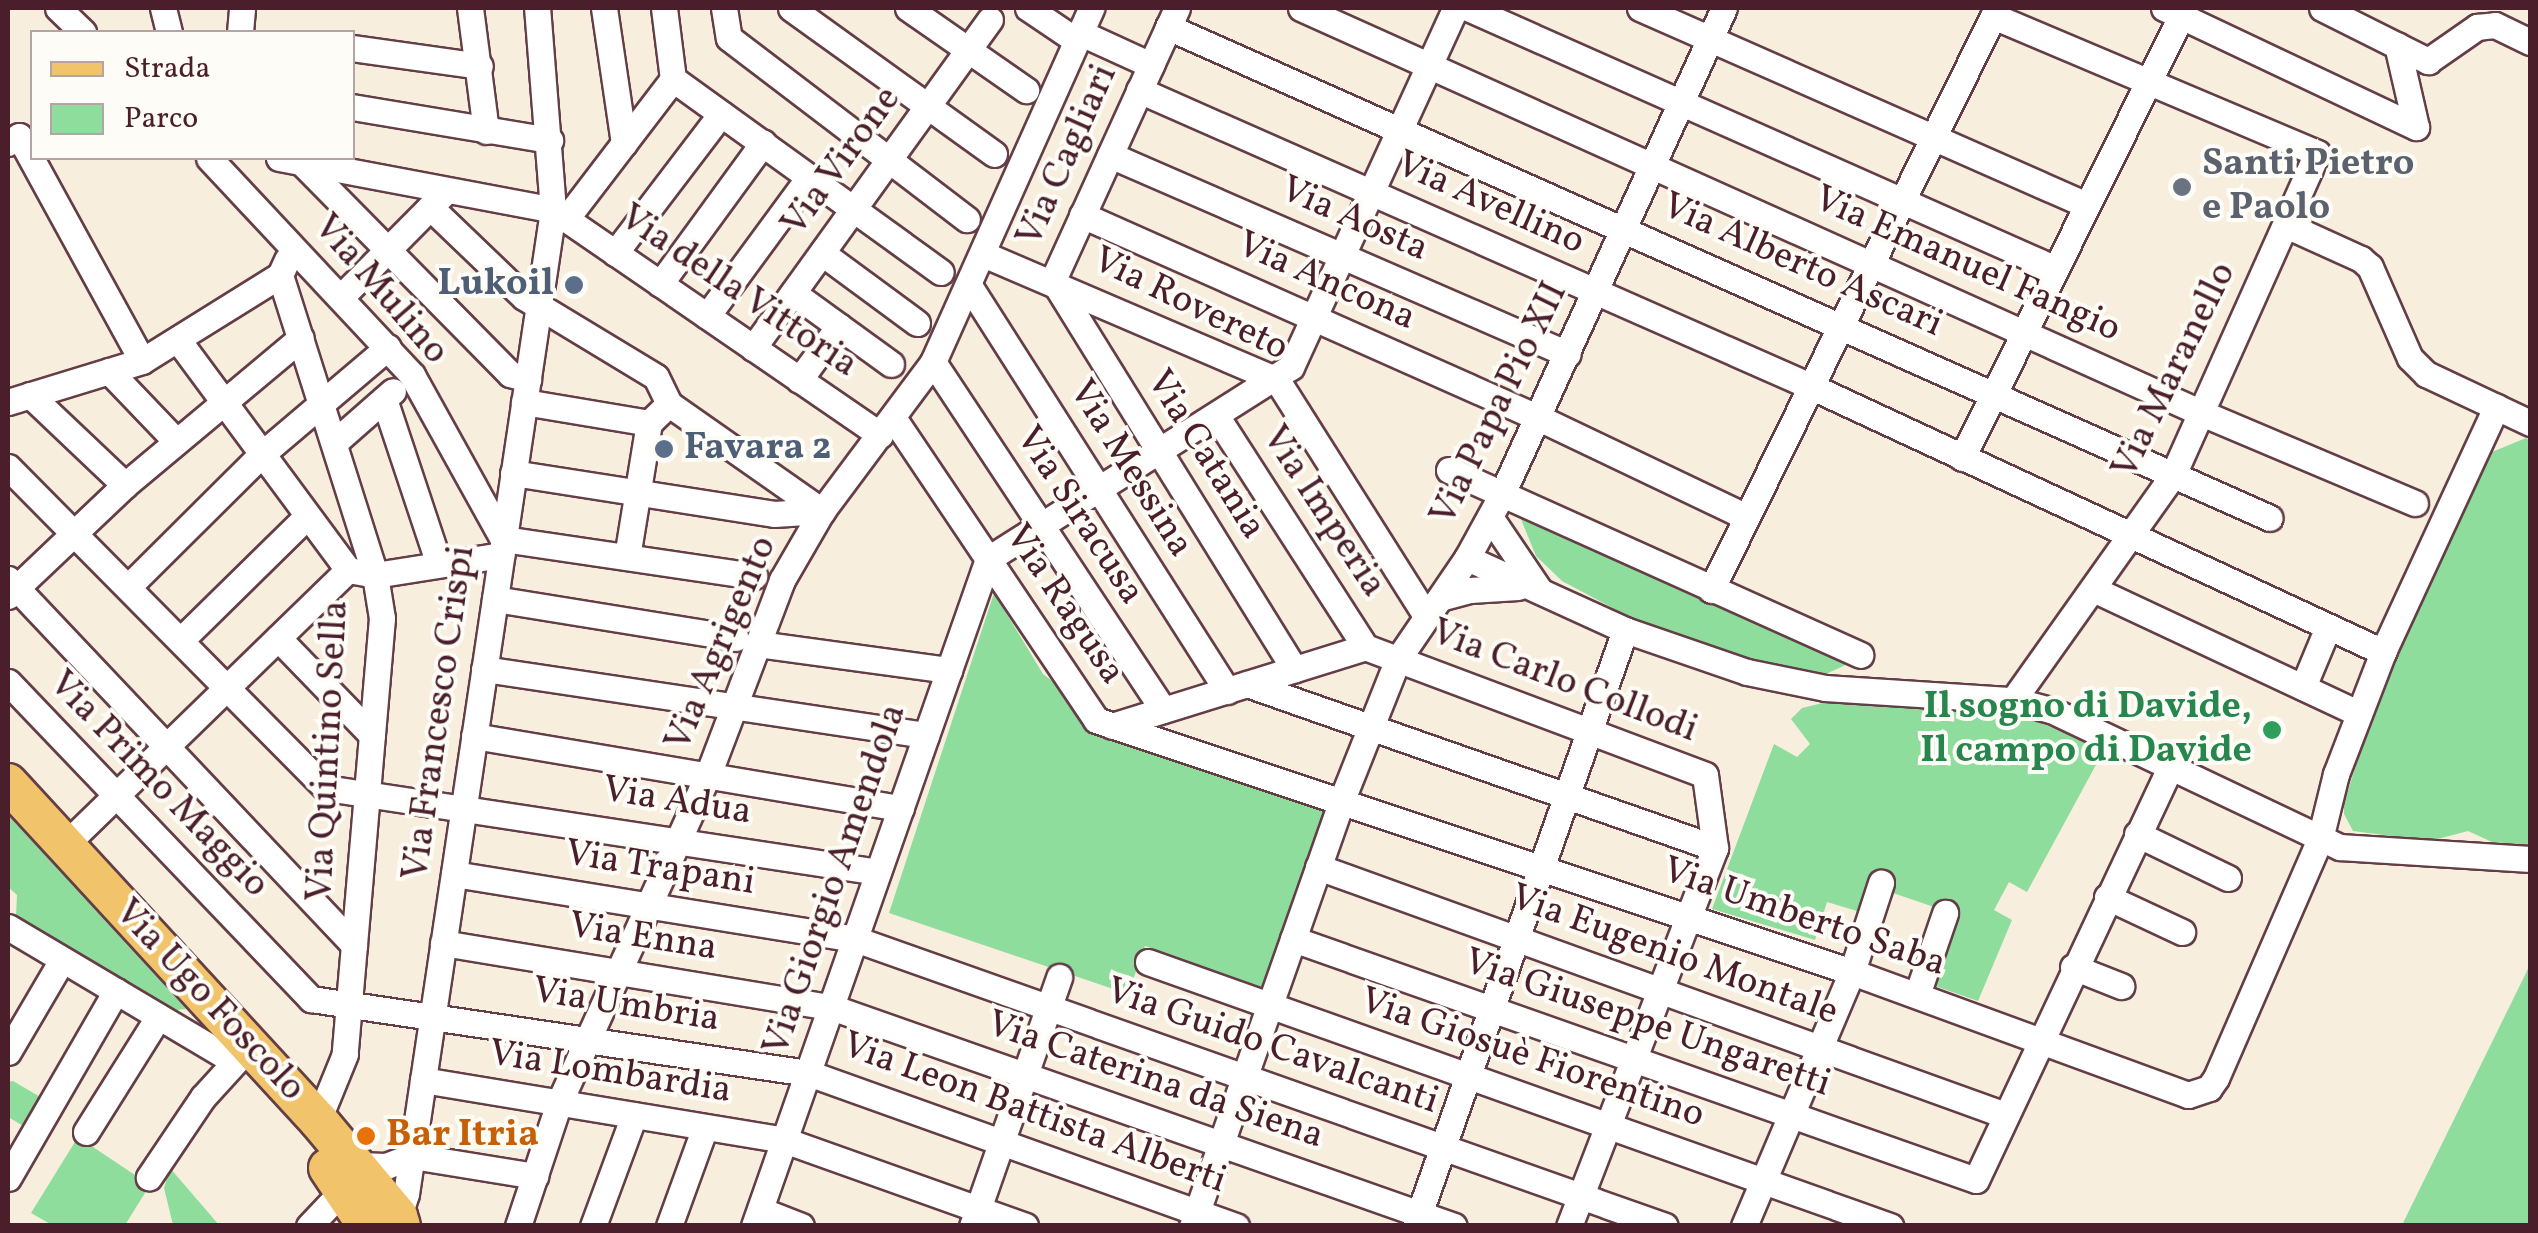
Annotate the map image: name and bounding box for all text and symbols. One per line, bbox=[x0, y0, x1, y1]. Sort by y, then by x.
legend bbox=[30, 30, 355, 160]
text: Strada bbox=[124, 48, 210, 90]
street label: Via Cagliari bbox=[1008, 58, 1128, 254]
street label: Via Virone bbox=[772, 78, 912, 246]
text: Parco bbox=[124, 98, 198, 140]
street label: Via Avellino bbox=[1389, 142, 1591, 266]
place label: Santi Pietro e Paolo bbox=[2202, 142, 2415, 232]
street label: Via Aosta bbox=[1273, 167, 1435, 273]
marker: Santi Pietro e Paolo bbox=[2171, 176, 2193, 198]
street label: Via Emanuel Fangio bbox=[1807, 177, 2127, 353]
street label: Via Alberto Ascari bbox=[1655, 184, 1949, 348]
street label: Via della Vittoria bbox=[610, 195, 866, 389]
street label: Via Mulino bbox=[302, 206, 458, 374]
street label: Via Ancona bbox=[1230, 222, 1422, 342]
street label: Via Rovereto bbox=[1085, 238, 1295, 372]
street label: Via Maranello bbox=[2103, 255, 2247, 487]
place label: Lukoil bbox=[438, 262, 554, 308]
marker: Lukoil bbox=[563, 274, 585, 296]
street label: Via Papa Pio XII bbox=[1421, 275, 1579, 533]
street label: Via Catania bbox=[1135, 362, 1275, 548]
street label: Via Messina bbox=[1058, 372, 1202, 566]
street label: Via Siracusa bbox=[1005, 418, 1153, 614]
street label: Via Imperia bbox=[1251, 418, 1395, 606]
place label: Favara 2 bbox=[684, 426, 832, 472]
marker: Favara 2 bbox=[653, 438, 675, 460]
street label: Via Ragusa bbox=[994, 516, 1134, 694]
street label: Via Agrigento bbox=[656, 530, 788, 758]
street label: Via Francesco Crispi bbox=[394, 543, 486, 883]
street label: Via Quintino Sella bbox=[298, 599, 360, 903]
street label: Via Carlo Collodi bbox=[1424, 610, 1704, 754]
street label: Via Primo Maggio bbox=[38, 662, 278, 908]
place label: Il sogno di Davide, Il campo di Davide bbox=[1920, 685, 2252, 774]
street label: Via Giorgio Amendola bbox=[754, 698, 918, 1062]
marker: Il sogno di Davide, Il campo di Davide bbox=[2261, 719, 2283, 741]
street label: Via Adua bbox=[599, 768, 755, 836]
street label: Via Trapani bbox=[561, 831, 759, 907]
street label: Via Umberto Saba bbox=[1656, 848, 1952, 988]
street label: Via Eugenio Montale bbox=[1504, 876, 1844, 1036]
street label: Via Ugo Foscolo bbox=[104, 891, 314, 1111]
street label: Via Enna bbox=[566, 904, 720, 972]
street label: Via Giuseppe Ungaretti bbox=[1458, 940, 1836, 1108]
street label: Via Umbria bbox=[529, 969, 723, 1043]
street label: Via Guido Cavalcanti bbox=[1100, 969, 1444, 1125]
street label: Via Giosuè Fiorentino bbox=[1354, 979, 1710, 1139]
street label: Via Caterina da Siena bbox=[981, 1002, 1329, 1160]
street label: Via Leon Battista Alberti bbox=[836, 1023, 1232, 1205]
street label: Via Lombardia bbox=[486, 1031, 734, 1115]
place label: Bar Itria bbox=[386, 1113, 539, 1159]
marker: Bar Itria bbox=[355, 1125, 377, 1147]

